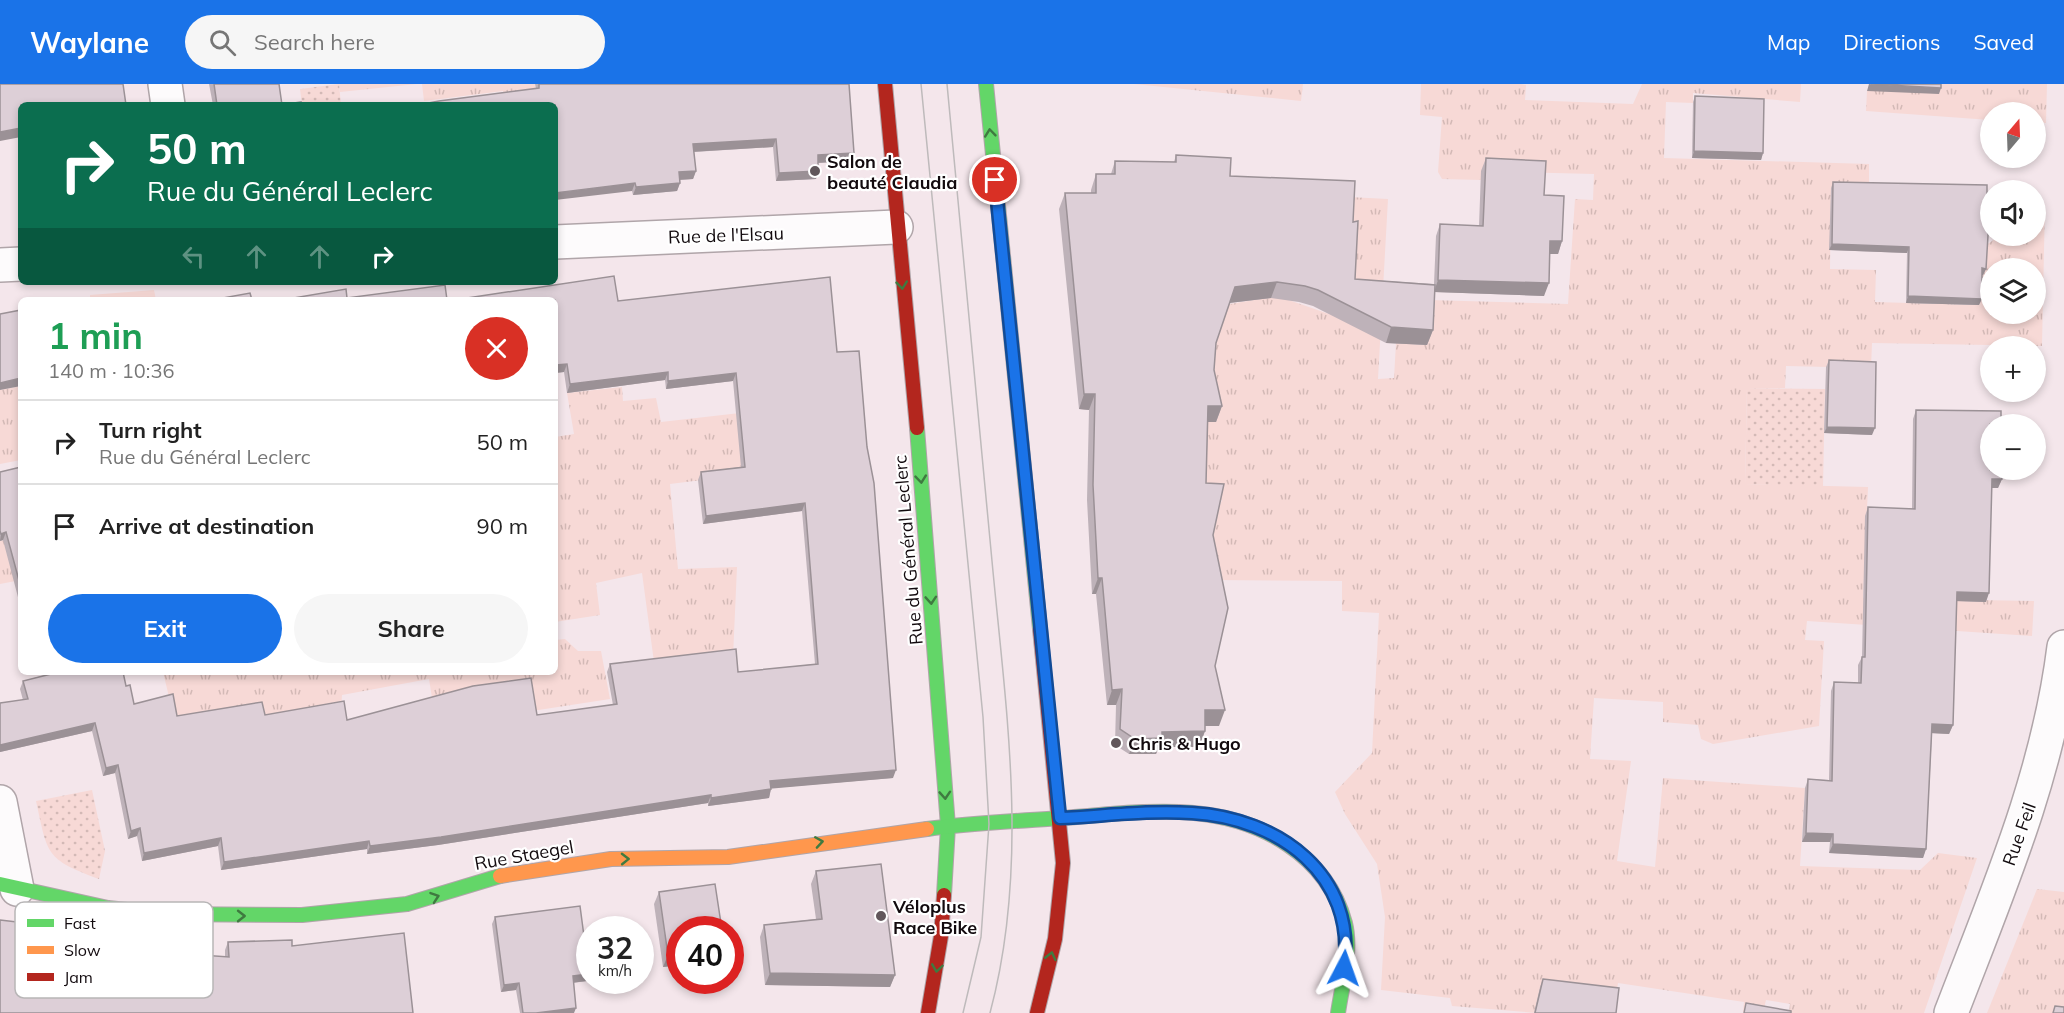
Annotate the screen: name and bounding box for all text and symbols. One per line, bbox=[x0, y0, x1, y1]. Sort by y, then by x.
search box bbox=[185, 15, 605, 69]
text: Waylane bbox=[30, 25, 149, 60]
icon: search bbox=[206, 26, 239, 59]
text: Search here bbox=[254, 28, 375, 56]
text: Map bbox=[1767, 29, 1810, 55]
text: Directions bbox=[1843, 29, 1940, 55]
text: Saved bbox=[1973, 29, 2034, 55]
north arrow bbox=[1980, 102, 2046, 168]
map controls bbox=[1980, 102, 2046, 480]
text: 50 m bbox=[147, 122, 247, 175]
icon: right bbox=[48, 126, 126, 204]
one-way arrow bbox=[985, 129, 997, 138]
place label: Salon de beauté Claudia bbox=[827, 150, 957, 194]
pin bbox=[969, 154, 1020, 205]
icon: arrive bbox=[978, 163, 1011, 196]
marker: Salon de beauté Claudia bbox=[808, 164, 822, 178]
text: Rue du Général Leclerc bbox=[147, 174, 433, 208]
button: sound bbox=[1980, 180, 2046, 246]
street label: Rue de l'Elsau bbox=[668, 221, 784, 249]
icon: left bbox=[177, 240, 210, 273]
icon: ahead bbox=[240, 240, 273, 273]
icon: ahead bbox=[303, 240, 336, 273]
icon: right bbox=[366, 240, 399, 273]
button: layers bbox=[1980, 258, 2046, 324]
one-way arrow bbox=[895, 280, 908, 289]
text: 1 min bbox=[48, 313, 143, 358]
button: close bbox=[465, 317, 528, 380]
button: + bbox=[1980, 336, 2046, 402]
text: 140 m · 10:36 bbox=[48, 358, 174, 383]
button: − bbox=[1980, 414, 2046, 480]
text: Turn right bbox=[99, 416, 202, 444]
icon: right bbox=[48, 426, 81, 459]
text: 50 m bbox=[477, 428, 528, 456]
text: Rue du Général Leclerc bbox=[99, 444, 311, 469]
street label: Rue du Général Leclerc bbox=[888, 454, 928, 646]
one-way arrow bbox=[914, 474, 927, 484]
icon: arrive bbox=[48, 510, 81, 543]
text: Arrive at destination bbox=[99, 512, 314, 540]
text: 90 m bbox=[477, 512, 528, 540]
button: Exit bbox=[48, 594, 282, 663]
button: Share bbox=[294, 594, 528, 663]
one-way arrow bbox=[924, 596, 937, 605]
place label: Chris & Hugo bbox=[1128, 732, 1241, 755]
marker: Chris & Hugo bbox=[1109, 736, 1123, 750]
one-way arrow bbox=[939, 790, 952, 799]
street label: Rue Feil bbox=[1997, 799, 2041, 869]
street label: Rue Staegel bbox=[473, 835, 575, 875]
one-way arrow bbox=[814, 837, 823, 849]
one-way arrow bbox=[620, 852, 629, 865]
one-way arrow bbox=[429, 891, 440, 904]
place label: Véloplus Race Bike bbox=[892, 895, 977, 939]
legend bbox=[15, 902, 213, 998]
marker: Véloplus Race Bike bbox=[874, 909, 888, 923]
one-way arrow bbox=[237, 910, 246, 922]
text: Fast bbox=[64, 913, 96, 933]
speed limit sign: 40 bbox=[666, 916, 744, 994]
text: 32 bbox=[597, 929, 633, 967]
position arrow bbox=[1312, 936, 1376, 1000]
text: Slow bbox=[64, 940, 101, 960]
one-way arrow bbox=[1043, 951, 1056, 961]
text: km/h bbox=[598, 961, 632, 980]
one-way arrow bbox=[931, 963, 943, 972]
text: Jam bbox=[64, 967, 93, 987]

